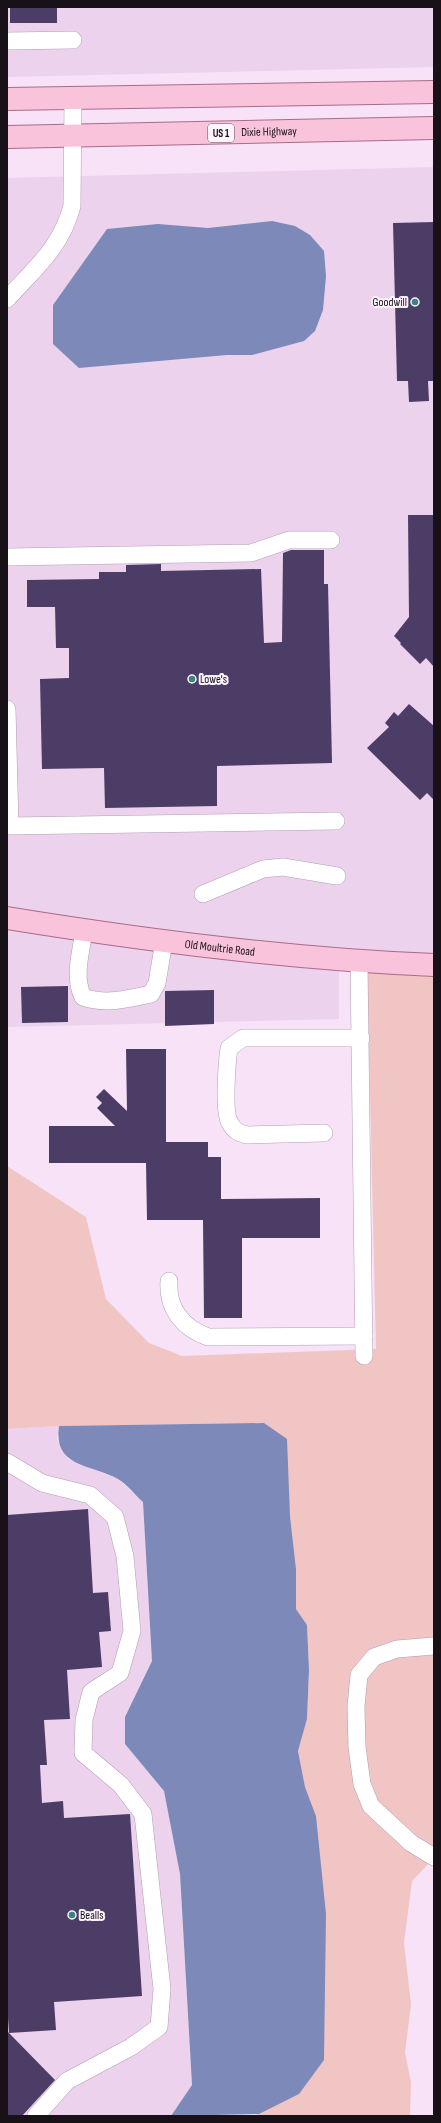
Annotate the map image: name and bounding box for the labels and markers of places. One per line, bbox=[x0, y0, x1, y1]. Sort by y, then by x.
place label: Goodwill bbox=[373, 295, 407, 310]
marker: Goodwill bbox=[410, 297, 420, 307]
place label: Lowe's bbox=[200, 672, 227, 687]
marker: Lowe's bbox=[187, 674, 197, 684]
place label: Bealls bbox=[80, 1908, 104, 1923]
marker: Bealls bbox=[67, 1910, 77, 1920]

